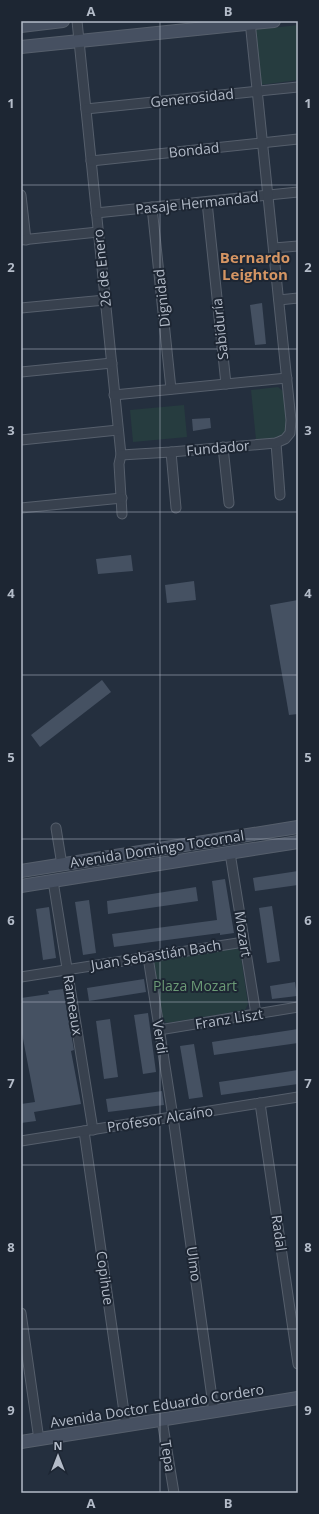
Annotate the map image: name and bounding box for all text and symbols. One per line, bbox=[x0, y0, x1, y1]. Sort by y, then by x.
text: A bbox=[87, 2, 96, 20]
text: B bbox=[224, 2, 233, 20]
street label: Generosidad bbox=[149, 84, 235, 111]
text: 1 bbox=[7, 94, 15, 112]
text: 1 bbox=[304, 94, 312, 112]
street label: Bondad bbox=[168, 137, 220, 162]
street label: Pasaje Hermandad bbox=[134, 187, 260, 218]
street label: 26 de Enero bbox=[88, 228, 115, 308]
district label: Bernardo Leighton bbox=[220, 247, 290, 284]
text: 2 bbox=[7, 258, 15, 276]
text: 2 bbox=[304, 258, 312, 276]
street label: Dignidad bbox=[149, 268, 174, 328]
street label: Sabiduría bbox=[207, 297, 232, 361]
text: 3 bbox=[7, 421, 15, 439]
text: 3 bbox=[304, 421, 312, 439]
street label: Fundador bbox=[186, 435, 251, 460]
text: 4 bbox=[7, 584, 15, 602]
text: 4 bbox=[304, 584, 312, 602]
text: 5 bbox=[7, 748, 15, 766]
text: 5 bbox=[304, 748, 312, 766]
street label: Avenida Domingo Tocornal bbox=[69, 825, 245, 872]
street label: Mozart bbox=[231, 910, 256, 958]
text: 6 bbox=[7, 911, 15, 929]
text: 6 bbox=[304, 911, 312, 929]
street label: Juan Sebastián Bach bbox=[87, 935, 222, 974]
street label: Rameaux bbox=[59, 973, 88, 1037]
park label: Plaza Mozart bbox=[153, 976, 237, 995]
street label: Franz Liszt bbox=[194, 1004, 264, 1033]
street label: Verdi bbox=[148, 1019, 173, 1055]
text: 7 bbox=[7, 1074, 15, 1092]
text: 7 bbox=[304, 1074, 312, 1092]
street label: Profesor Alcaíno bbox=[106, 1101, 214, 1136]
street label: Radal bbox=[268, 1214, 291, 1252]
text: 8 bbox=[7, 1238, 15, 1256]
text: 8 bbox=[304, 1238, 312, 1256]
street label: Ulmo bbox=[183, 1245, 206, 1283]
street label: Copihue bbox=[92, 1250, 119, 1306]
street label: Avenida Doctor Eduardo Cordero bbox=[49, 1379, 265, 1432]
text: 9 bbox=[7, 1401, 15, 1419]
text: 9 bbox=[304, 1401, 312, 1419]
north arrow bbox=[38, 1436, 78, 1476]
text: N bbox=[54, 1438, 62, 1453]
street label: Tepa bbox=[157, 1439, 180, 1473]
text: A bbox=[87, 1494, 96, 1512]
text: B bbox=[224, 1494, 233, 1512]

